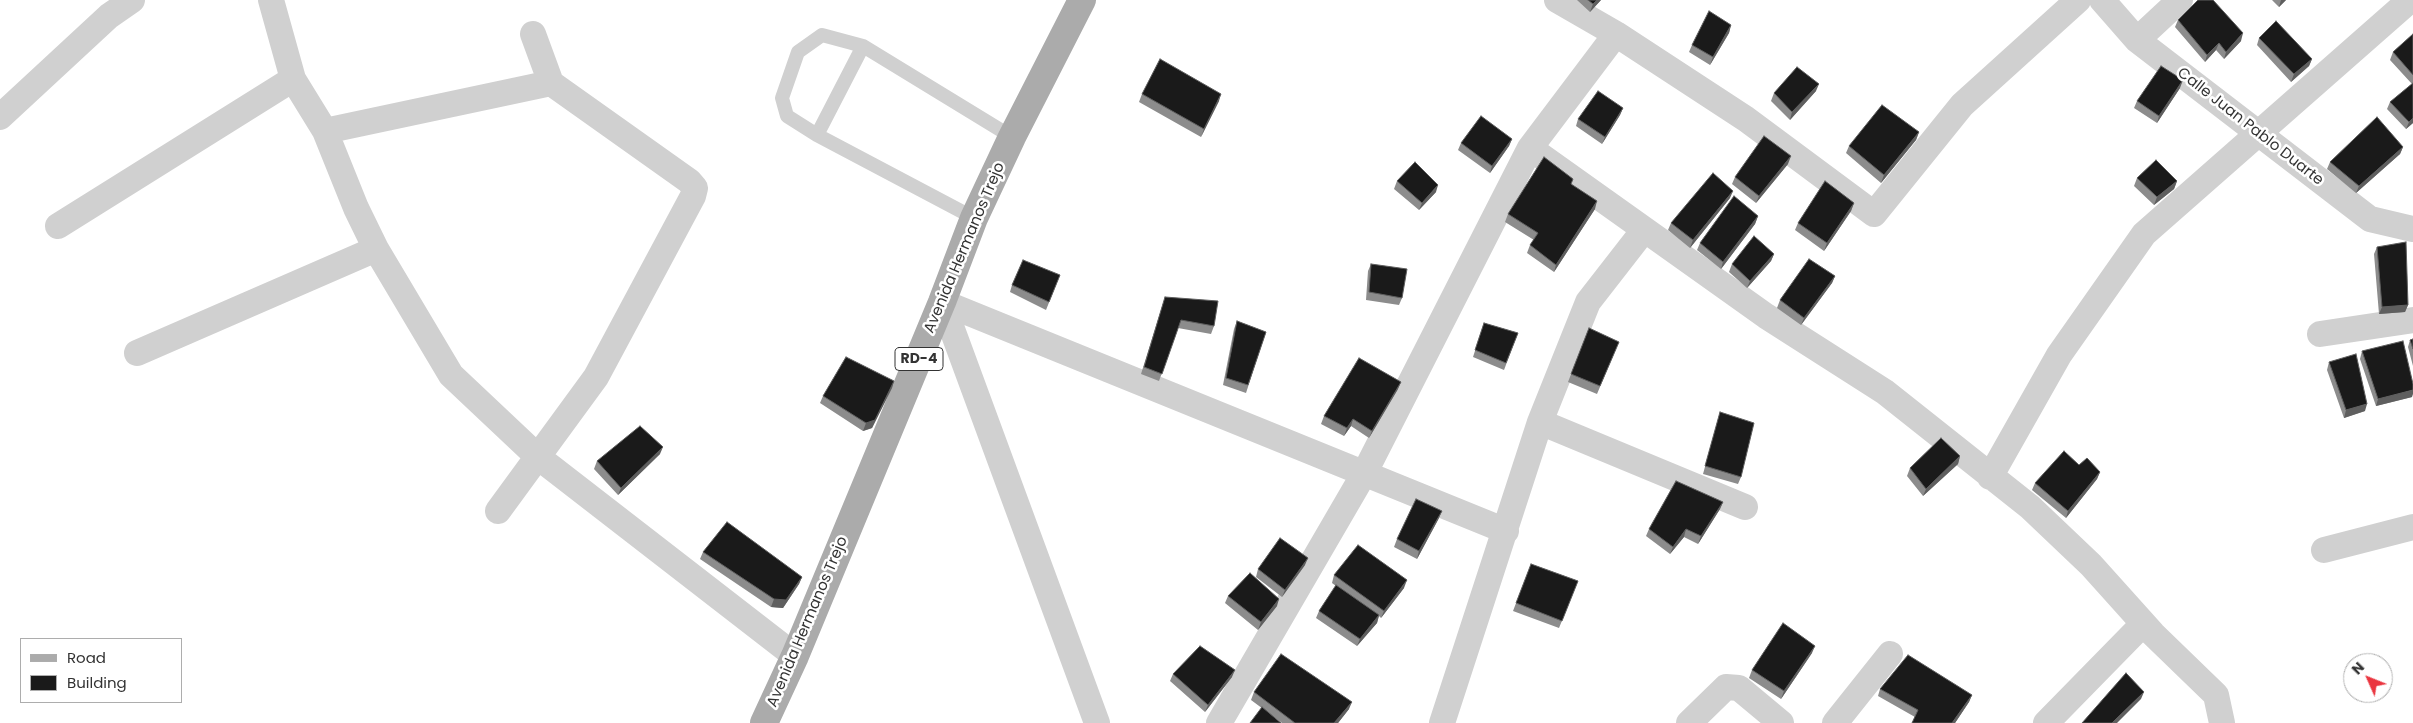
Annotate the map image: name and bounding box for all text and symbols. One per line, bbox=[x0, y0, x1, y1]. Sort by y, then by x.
street label: Calle Juan Pablo Duarte bbox=[2173, 64, 2327, 190]
street label: Avenida Hermanos Trejo bbox=[921, 160, 1009, 336]
road number: RD-4 bbox=[895, 348, 943, 370]
street label: Avenida Hermanos Trejo bbox=[764, 534, 852, 710]
legend bbox=[20, 638, 182, 703]
text: Road bbox=[67, 647, 106, 668]
north arrow bbox=[2343, 653, 2393, 703]
text: N bbox=[2347, 658, 2369, 679]
text: Building bbox=[67, 672, 127, 693]

